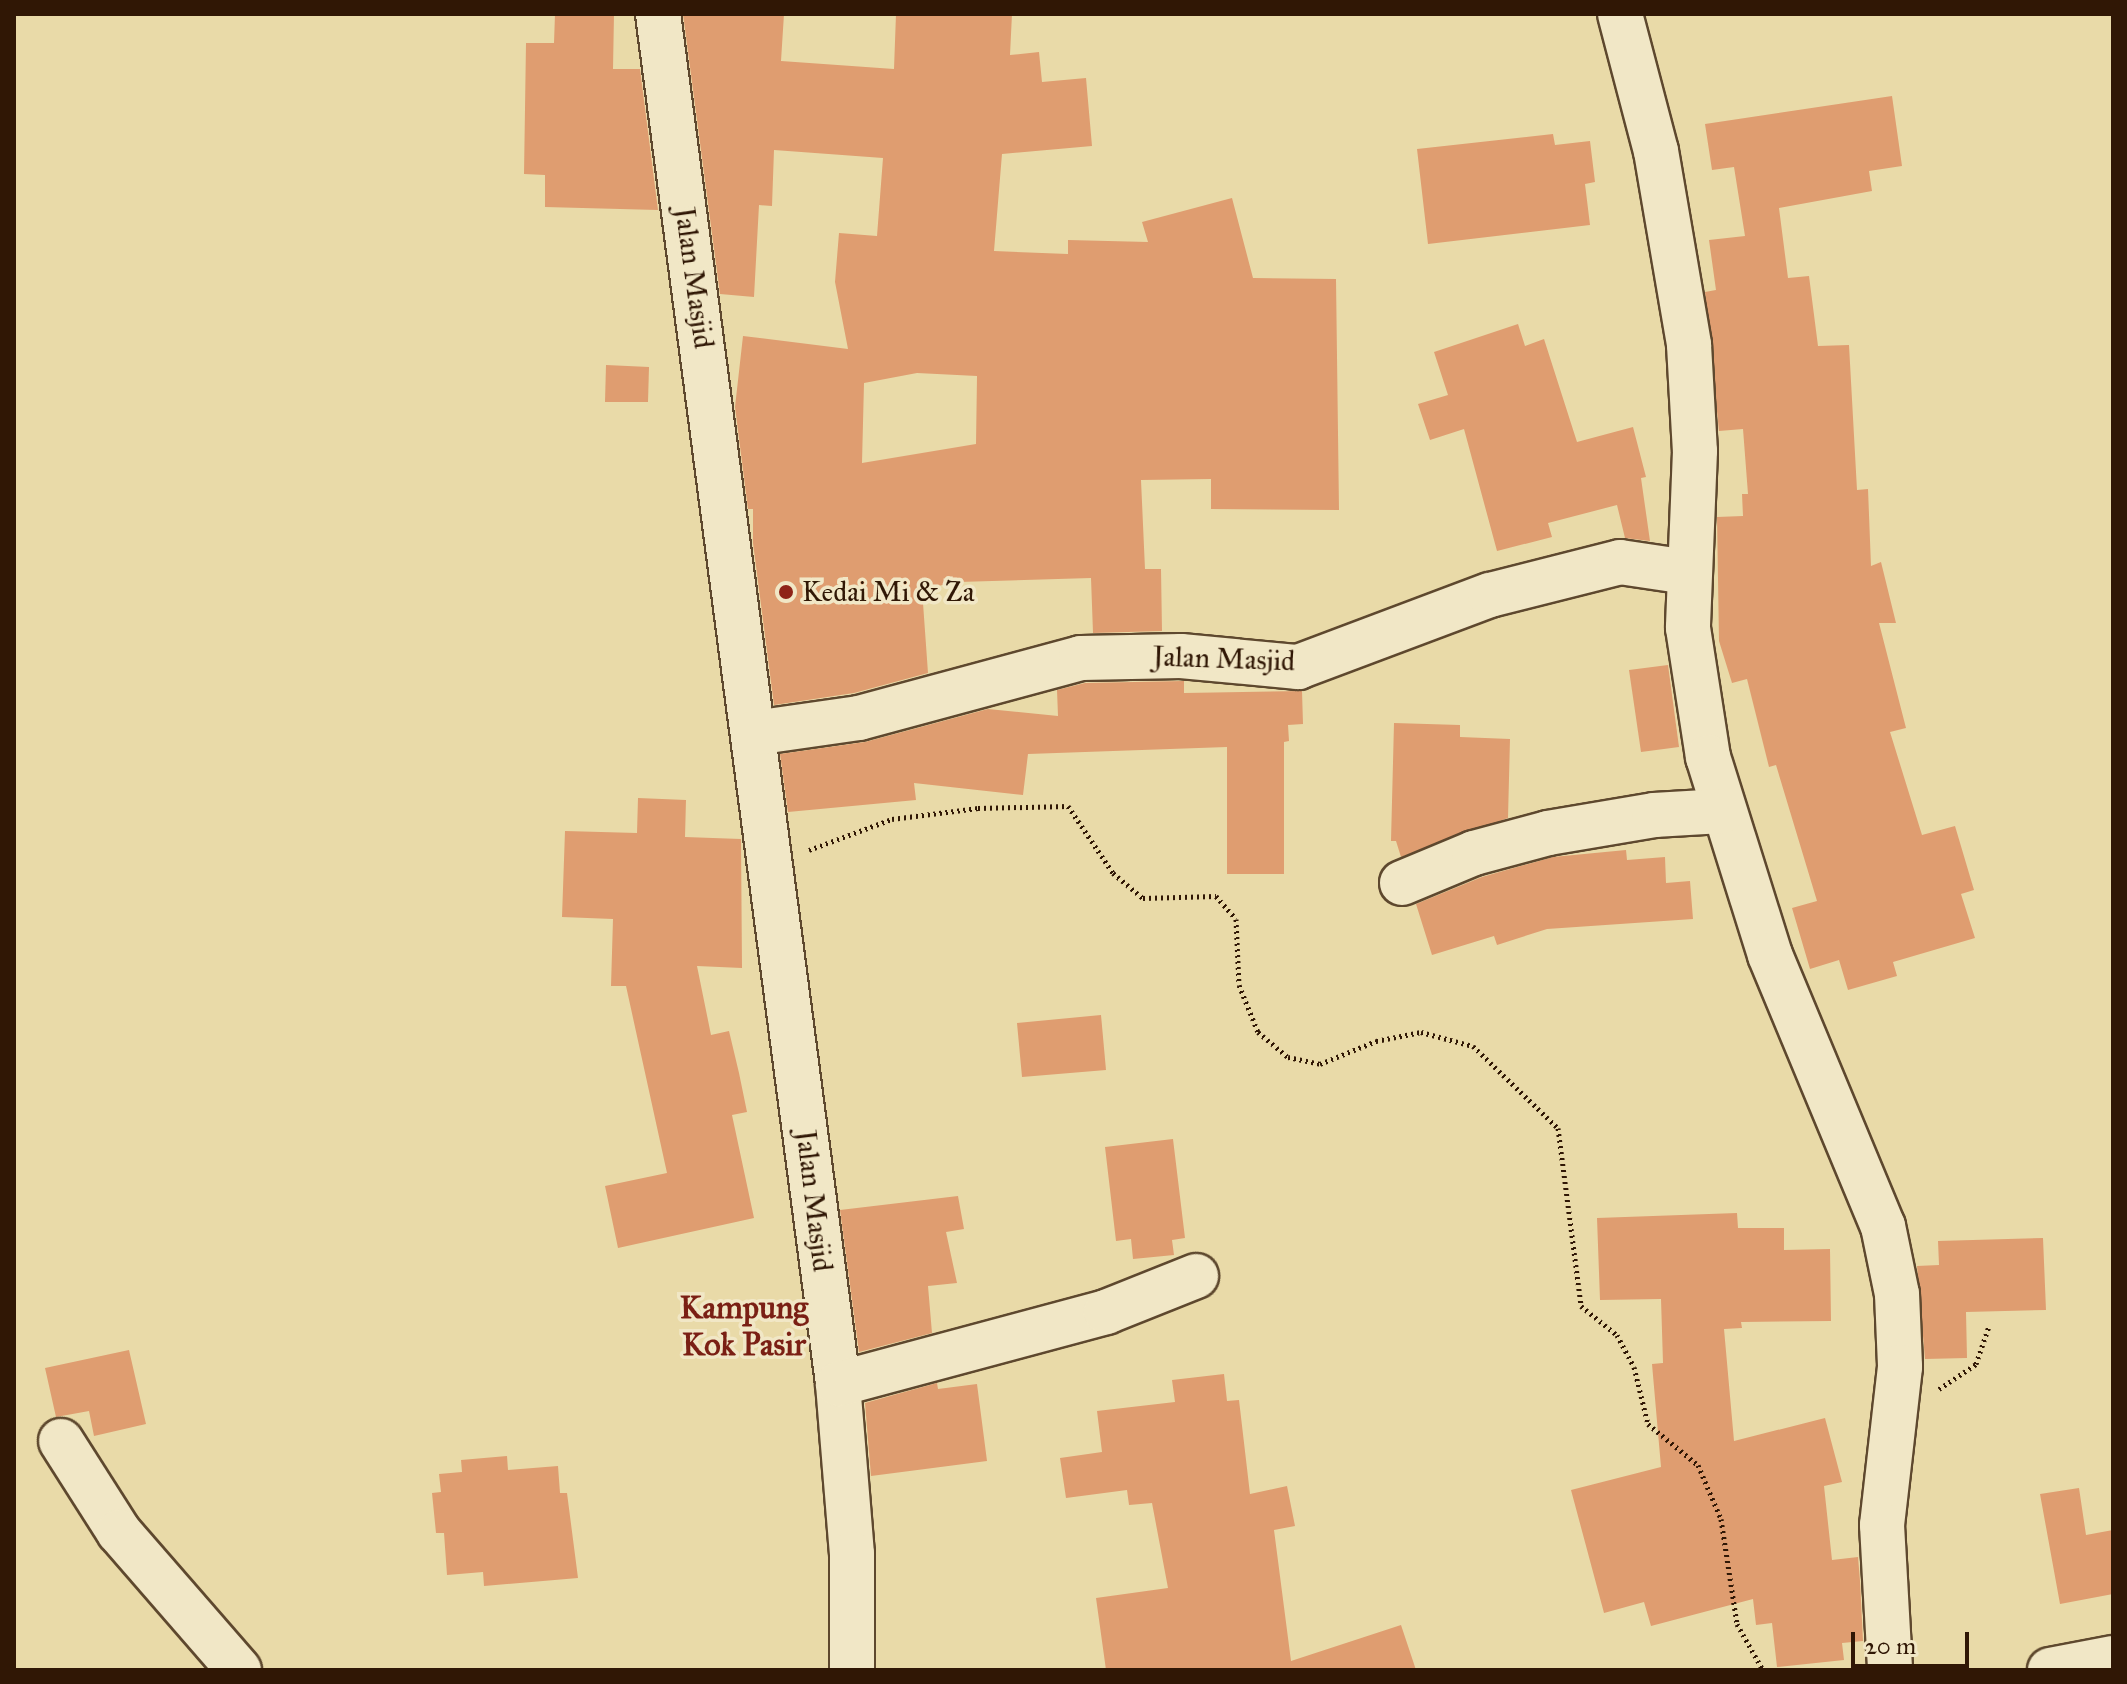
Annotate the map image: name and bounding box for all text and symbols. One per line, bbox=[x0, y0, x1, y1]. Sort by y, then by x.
street label: Jalan Masjid bbox=[667, 205, 721, 351]
place label: Kedai Mi & Za bbox=[802, 575, 974, 609]
marker: Kedai Mi & Za bbox=[777, 583, 795, 601]
street label: Jalan Masjid bbox=[1152, 640, 1296, 678]
street label: Jalan Masjid bbox=[789, 1128, 839, 1274]
district label: Kampung Kok Pasir bbox=[680, 1290, 808, 1365]
scale bar bbox=[1855, 1616, 1973, 1666]
text: 20 m bbox=[1865, 1631, 1916, 1661]

